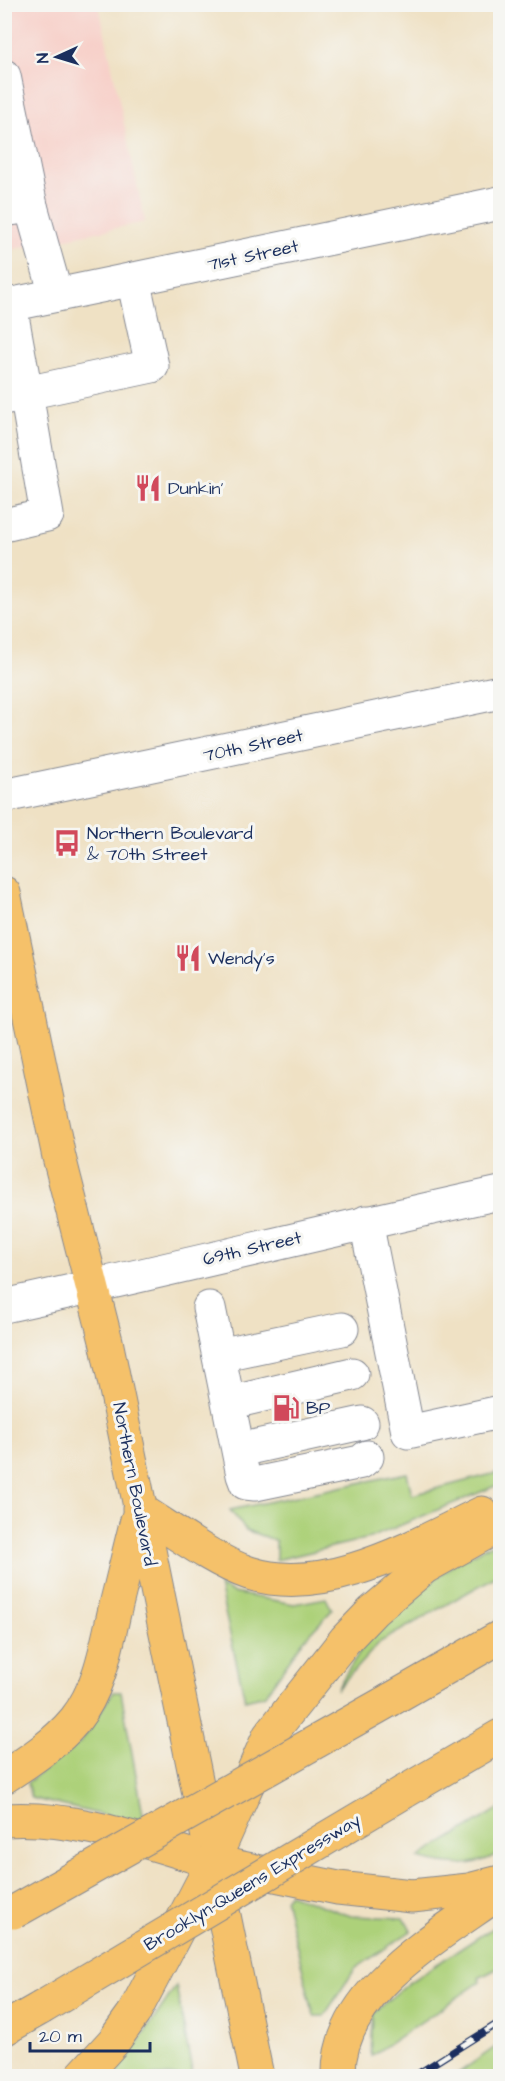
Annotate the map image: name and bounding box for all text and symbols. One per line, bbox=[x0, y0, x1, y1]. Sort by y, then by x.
north arrow bbox=[27, 27, 87, 87]
text: N bbox=[32, 52, 54, 64]
street label: 71st Street bbox=[205, 234, 302, 277]
restaurant icon: Dunkin' bbox=[133, 473, 163, 503]
place label: Dunkin' bbox=[168, 476, 224, 501]
street label: 70th Street bbox=[201, 723, 306, 768]
place label: Northern Boulevard & 70th Street bbox=[87, 821, 253, 867]
bus stop icon: Northern Boulevard & 70th Street bbox=[52, 828, 82, 858]
restaurant icon: Wendy's bbox=[173, 943, 203, 973]
place label: Wendy's bbox=[208, 946, 275, 972]
street label: 69th Street bbox=[200, 1225, 305, 1272]
fuel station icon: BP bbox=[271, 1393, 301, 1423]
place label: BP bbox=[306, 1396, 331, 1421]
street label: Northern Boulevard bbox=[106, 1400, 163, 1568]
street label: Brooklyn-Queens Expressway bbox=[139, 1808, 366, 1958]
scale bar bbox=[30, 2015, 150, 2053]
text: 20 m bbox=[39, 2024, 82, 2049]

